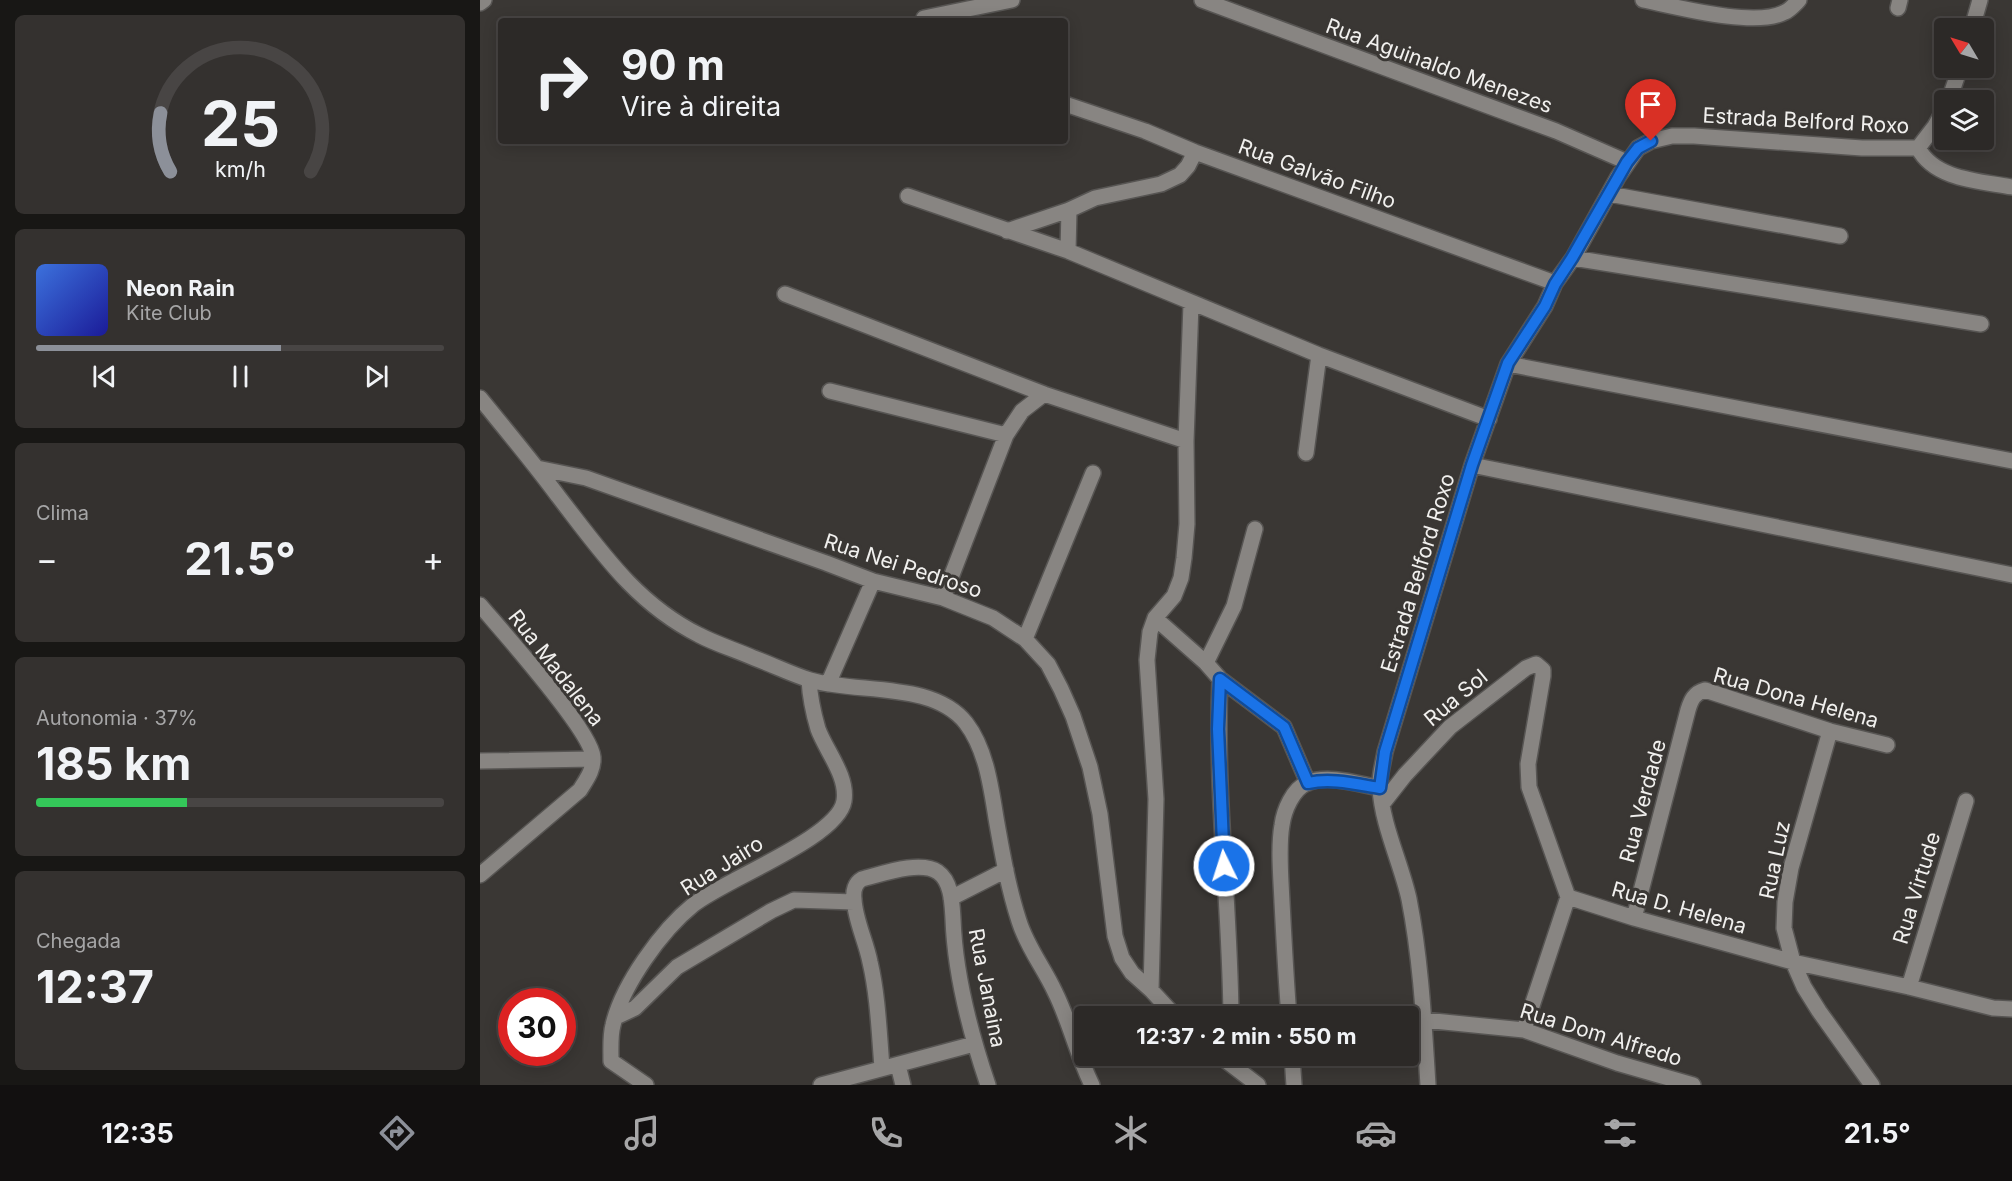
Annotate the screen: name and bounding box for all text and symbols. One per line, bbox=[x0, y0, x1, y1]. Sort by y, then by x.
street label: Rua Aguinaldo Menezes bbox=[1322, 13, 1556, 118]
north arrow bbox=[1934, 18, 1994, 78]
map controls bbox=[1934, 18, 1994, 150]
text: 90 m bbox=[621, 39, 725, 90]
icon: right bbox=[522, 42, 600, 120]
pin bbox=[1625, 79, 1676, 141]
text: 25 bbox=[200, 86, 280, 161]
icon: arrive bbox=[1634, 88, 1667, 121]
text: Vire à direita bbox=[621, 90, 781, 123]
button: layers bbox=[1934, 90, 1994, 150]
street label: Estrada Belford Roxo bbox=[1702, 103, 1910, 138]
street label: Rua Galvão Filho bbox=[1235, 133, 1399, 214]
text: km/h bbox=[215, 156, 265, 182]
text: Neon Rain bbox=[126, 275, 235, 301]
text: Kite Club bbox=[126, 301, 212, 325]
icon: previous bbox=[88, 360, 121, 393]
icon: pause bbox=[224, 360, 257, 393]
icon: next bbox=[360, 360, 393, 393]
street label: Estrada Belford Roxo bbox=[1375, 470, 1460, 675]
text: Clima bbox=[36, 501, 89, 525]
street label: Rua Nei Pedroso bbox=[821, 528, 985, 603]
text: 21.5° bbox=[184, 531, 296, 586]
text: − bbox=[36, 539, 58, 579]
text: + bbox=[422, 539, 444, 579]
street label: Rua Madalena bbox=[503, 605, 610, 731]
street label: Rua Dona Helena bbox=[1711, 662, 1882, 733]
street label: Rua Sol bbox=[1419, 664, 1492, 731]
text: Autonomia · 37% bbox=[36, 706, 198, 730]
text: 185 km bbox=[36, 736, 191, 791]
street label: Rua Verdade bbox=[1614, 736, 1671, 865]
street label: Rua Luz bbox=[1754, 818, 1795, 901]
street label: Rua Virtude bbox=[1888, 829, 1945, 947]
street label: Rua Jairo bbox=[676, 830, 768, 901]
position arrow bbox=[1192, 834, 1256, 898]
street label: Rua D. Helena bbox=[1609, 876, 1749, 939]
street label: Rua Janaina bbox=[964, 926, 1011, 1050]
text: Chegada bbox=[36, 929, 121, 953]
text: 12:37 bbox=[36, 959, 154, 1014]
speed limit sign: 30 bbox=[498, 988, 576, 1066]
street label: Rua Dom Alfredo bbox=[1517, 998, 1685, 1071]
text: 12:37 · 2 min · 550 m bbox=[1136, 1023, 1357, 1049]
icon: directions bbox=[376, 1112, 418, 1154]
icon: music bbox=[621, 1112, 663, 1154]
icon: phone bbox=[865, 1112, 907, 1154]
icon: climate bbox=[1110, 1112, 1152, 1154]
icon: car bbox=[1355, 1112, 1397, 1154]
icon: filters bbox=[1599, 1112, 1641, 1154]
text: 12:35 bbox=[101, 1117, 174, 1150]
text: 21.5° bbox=[1844, 1117, 1911, 1150]

